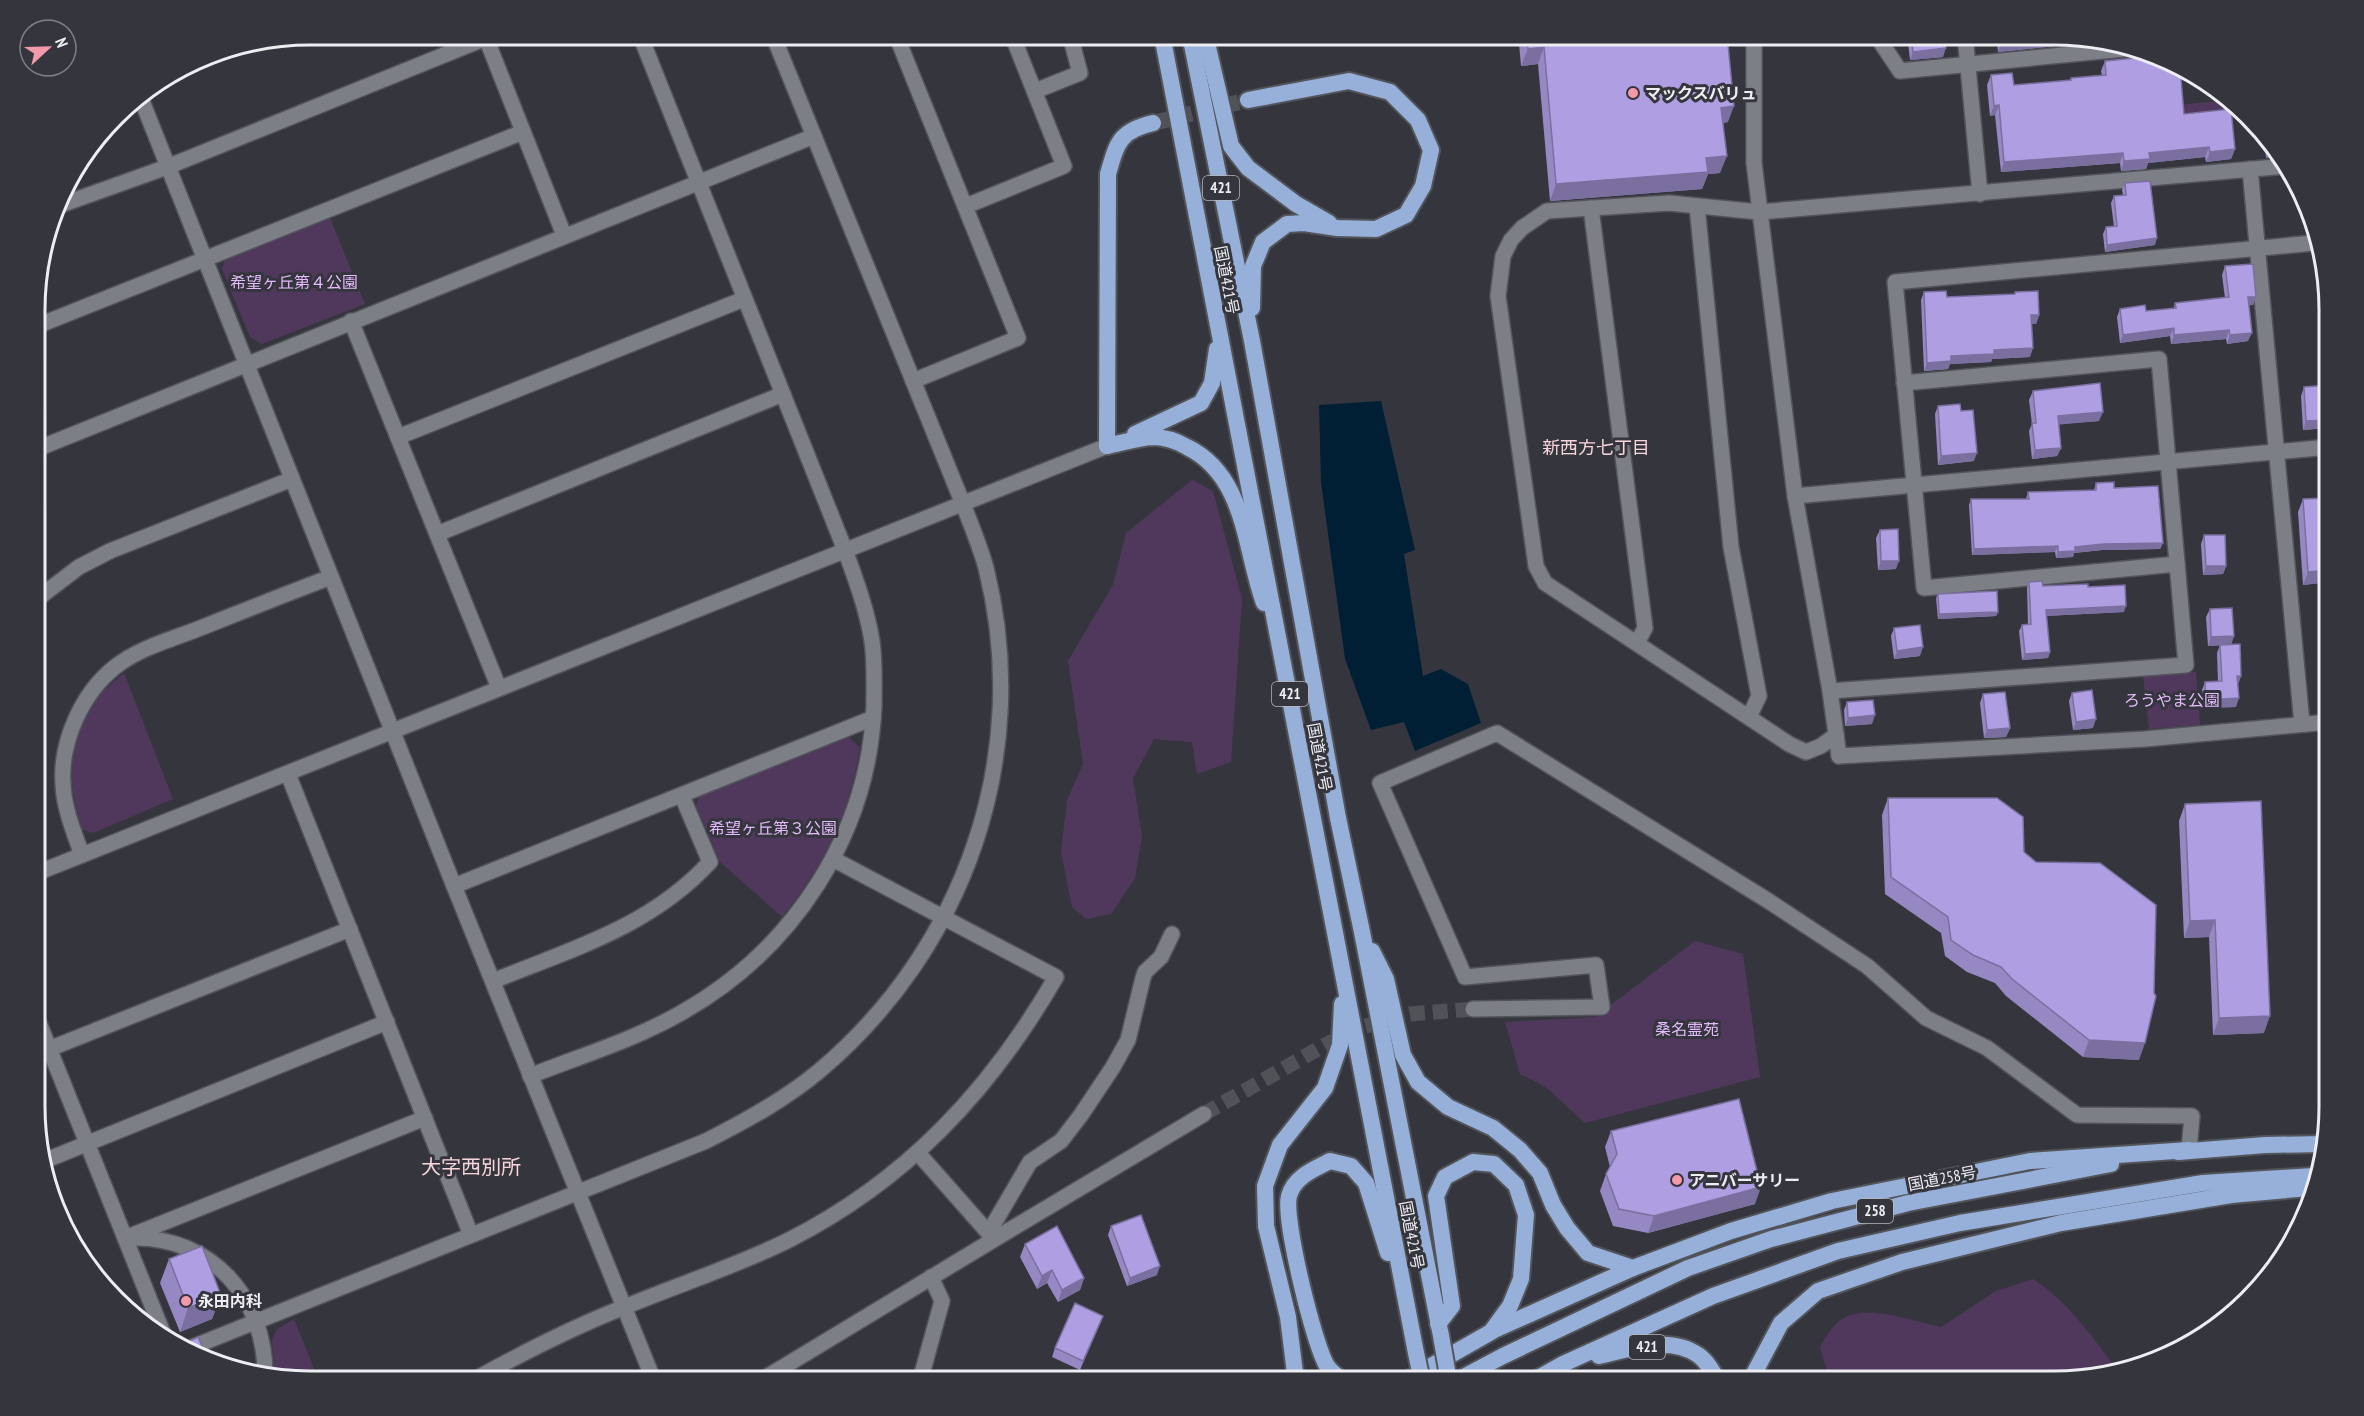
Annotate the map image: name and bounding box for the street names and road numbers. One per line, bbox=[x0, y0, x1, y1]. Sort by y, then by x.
road number: 421 bbox=[1203, 176, 1239, 200]
street label: 国道421号 bbox=[1211, 244, 1243, 316]
road number: 421 bbox=[1272, 682, 1308, 706]
street label: 国道421号 bbox=[1304, 721, 1336, 793]
street label: 国道258号 bbox=[1906, 1162, 1978, 1194]
street label: 国道421号 bbox=[1396, 1199, 1428, 1271]
road number: 258 bbox=[1857, 1199, 1893, 1223]
road number: 421 bbox=[1629, 1335, 1665, 1359]

